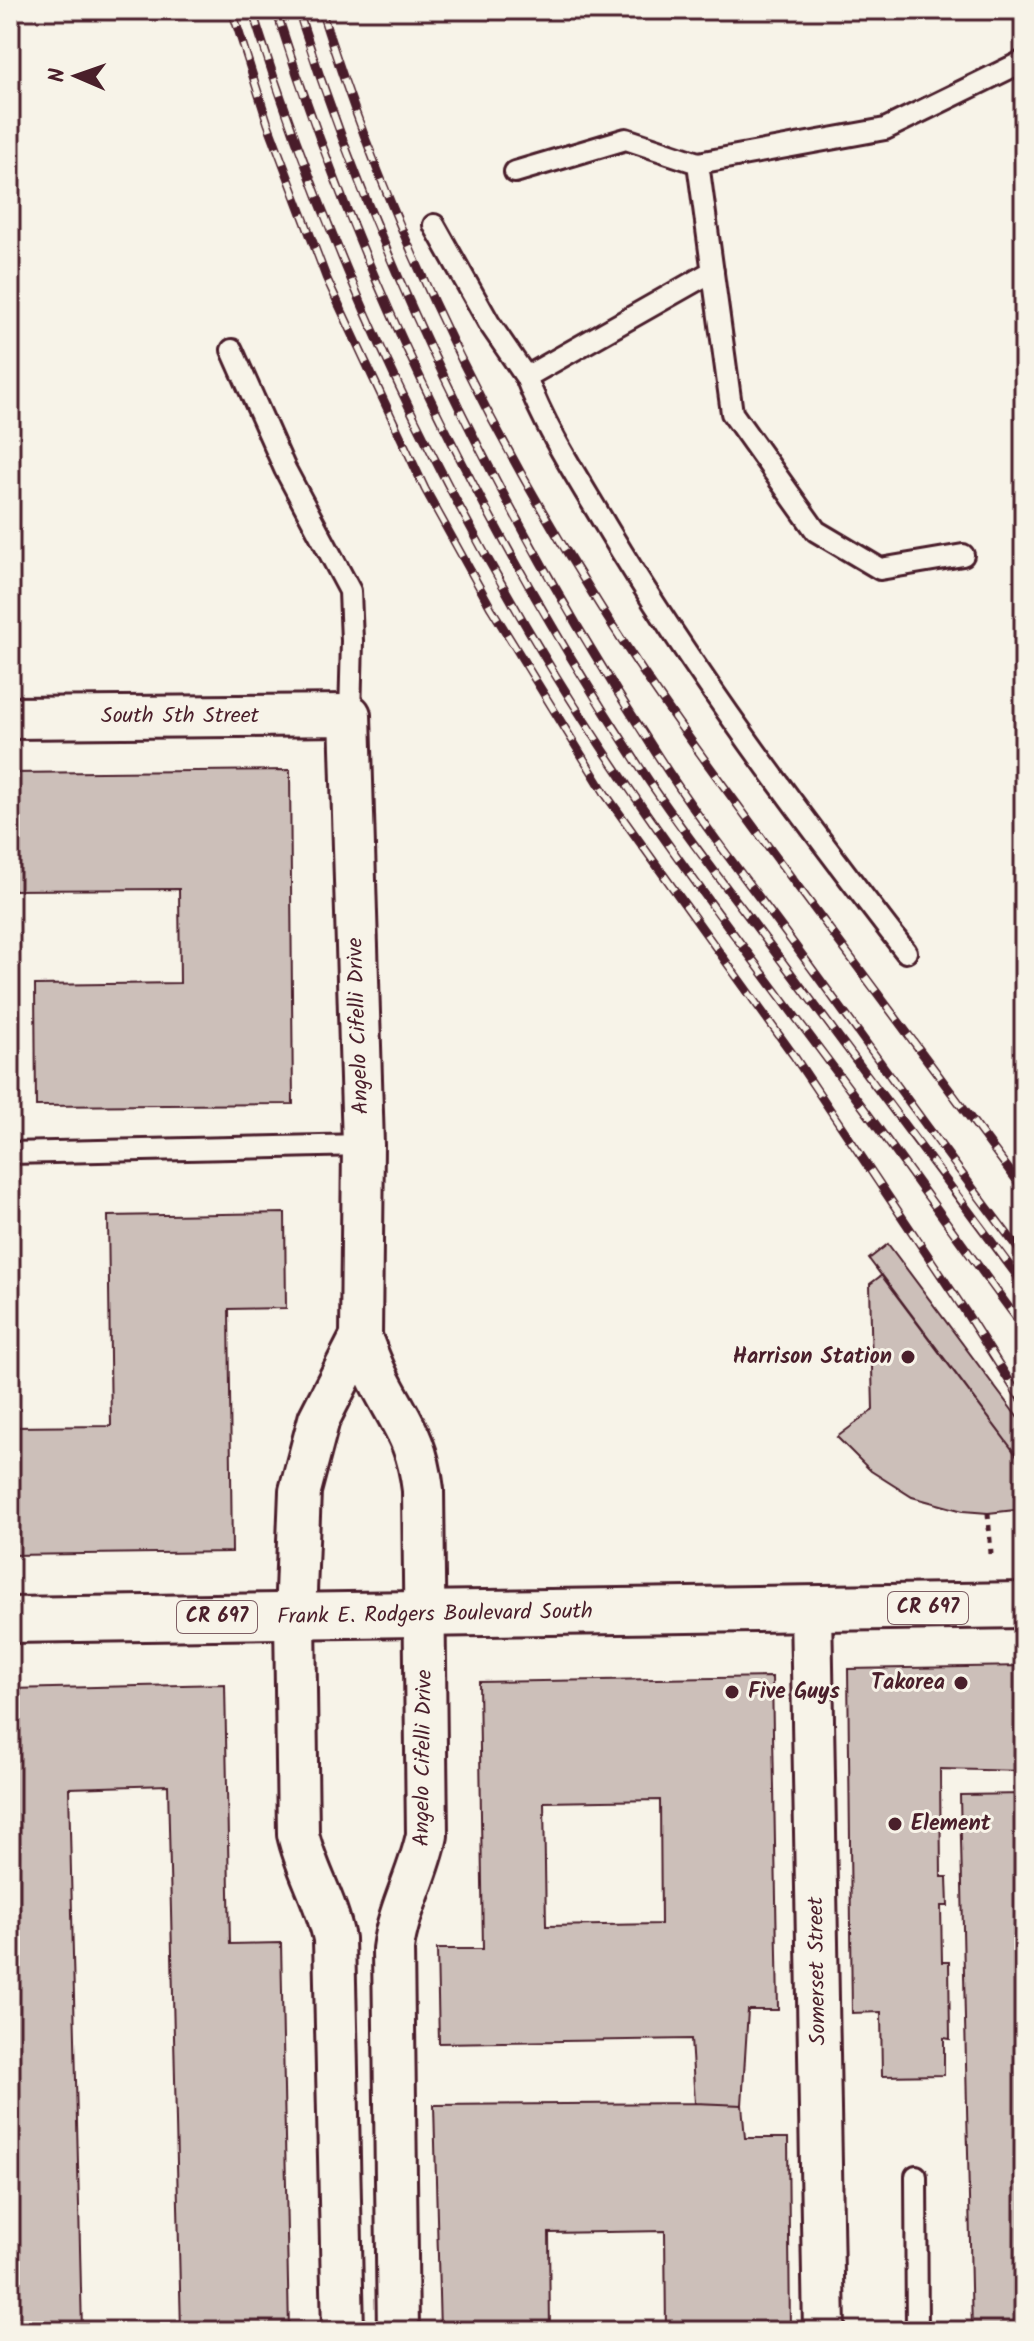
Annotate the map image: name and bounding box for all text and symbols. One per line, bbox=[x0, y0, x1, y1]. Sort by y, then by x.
north arrow bbox=[36, 36, 116, 116]
text: N bbox=[41, 68, 76, 83]
street label: South 5th Street bbox=[101, 699, 260, 734]
street label: Angelo Cifelli Drive bbox=[338, 937, 380, 1115]
place label: Harrison Station bbox=[733, 1340, 892, 1375]
marker: Harrison Station bbox=[899, 1348, 917, 1366]
road number: CR 697 bbox=[888, 1592, 968, 1624]
street label: Frank E. Rodgers Boulevard South bbox=[277, 1595, 593, 1635]
road number: CR 697 bbox=[177, 1601, 257, 1633]
place label: Takorea bbox=[871, 1666, 945, 1701]
street label: Angelo Cifelli Drive bbox=[405, 1669, 443, 1847]
marker: Takorea bbox=[952, 1674, 970, 1692]
place label: Five Guys bbox=[748, 1675, 840, 1710]
marker: Five Guys bbox=[723, 1683, 741, 1701]
place label: Element bbox=[911, 1807, 992, 1842]
marker: Element bbox=[886, 1815, 904, 1833]
street label: Somerset Street bbox=[799, 1896, 837, 2046]

